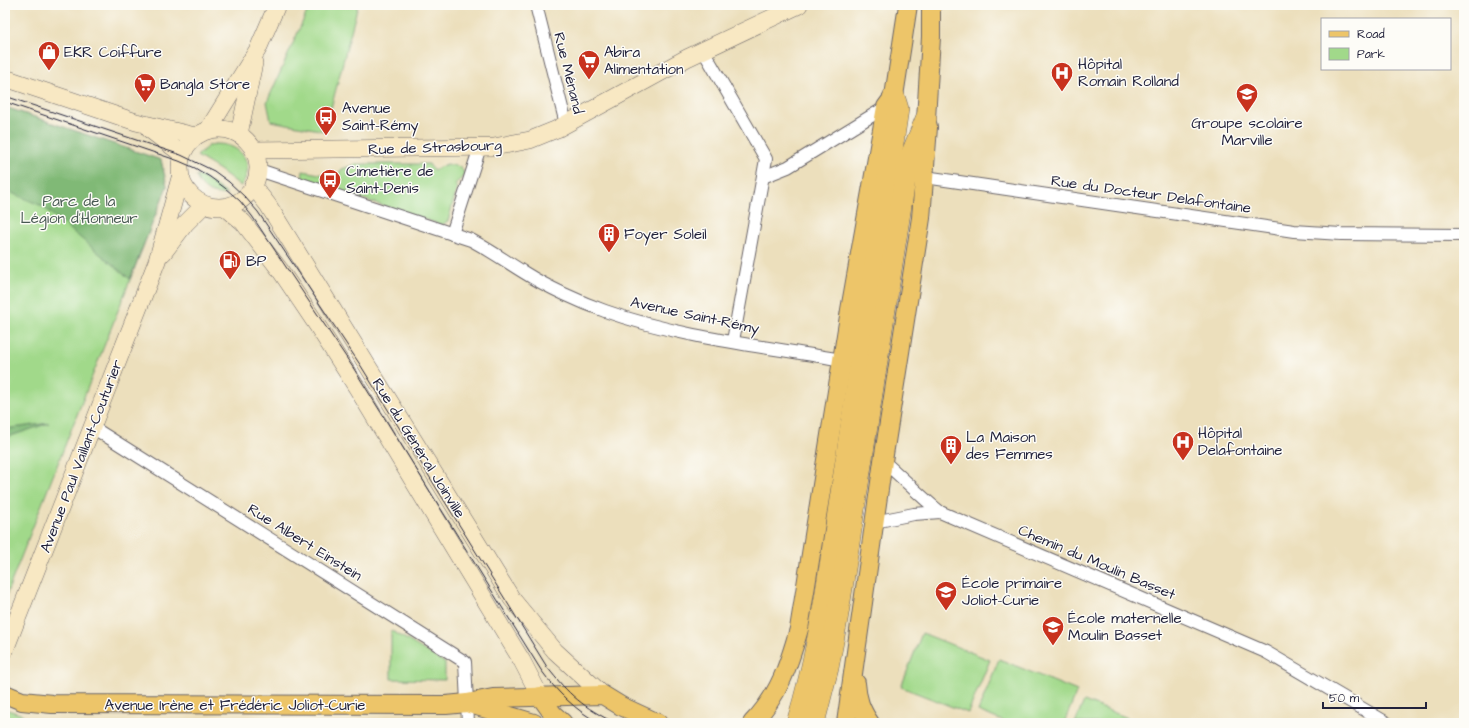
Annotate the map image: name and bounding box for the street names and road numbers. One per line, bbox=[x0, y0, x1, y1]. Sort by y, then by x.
street label: Rue Ménand bbox=[548, 30, 589, 116]
street label: Rue de Strasbourg bbox=[368, 135, 503, 161]
street label: Rue du Docteur Delafontaine bbox=[1050, 170, 1252, 219]
street label: Avenue Saint-Rémy bbox=[628, 292, 761, 340]
street label: Avenue Paul Vaillant-Couturier bbox=[35, 357, 128, 556]
street label: Rue du Général Joinville bbox=[367, 374, 470, 522]
street label: Rue Albert Einstein bbox=[243, 499, 366, 586]
street label: Chemin du Moulin Basset bbox=[1015, 520, 1179, 605]
street label: Avenue Irène et Frédéric Joliot-Curie bbox=[105, 695, 365, 716]

